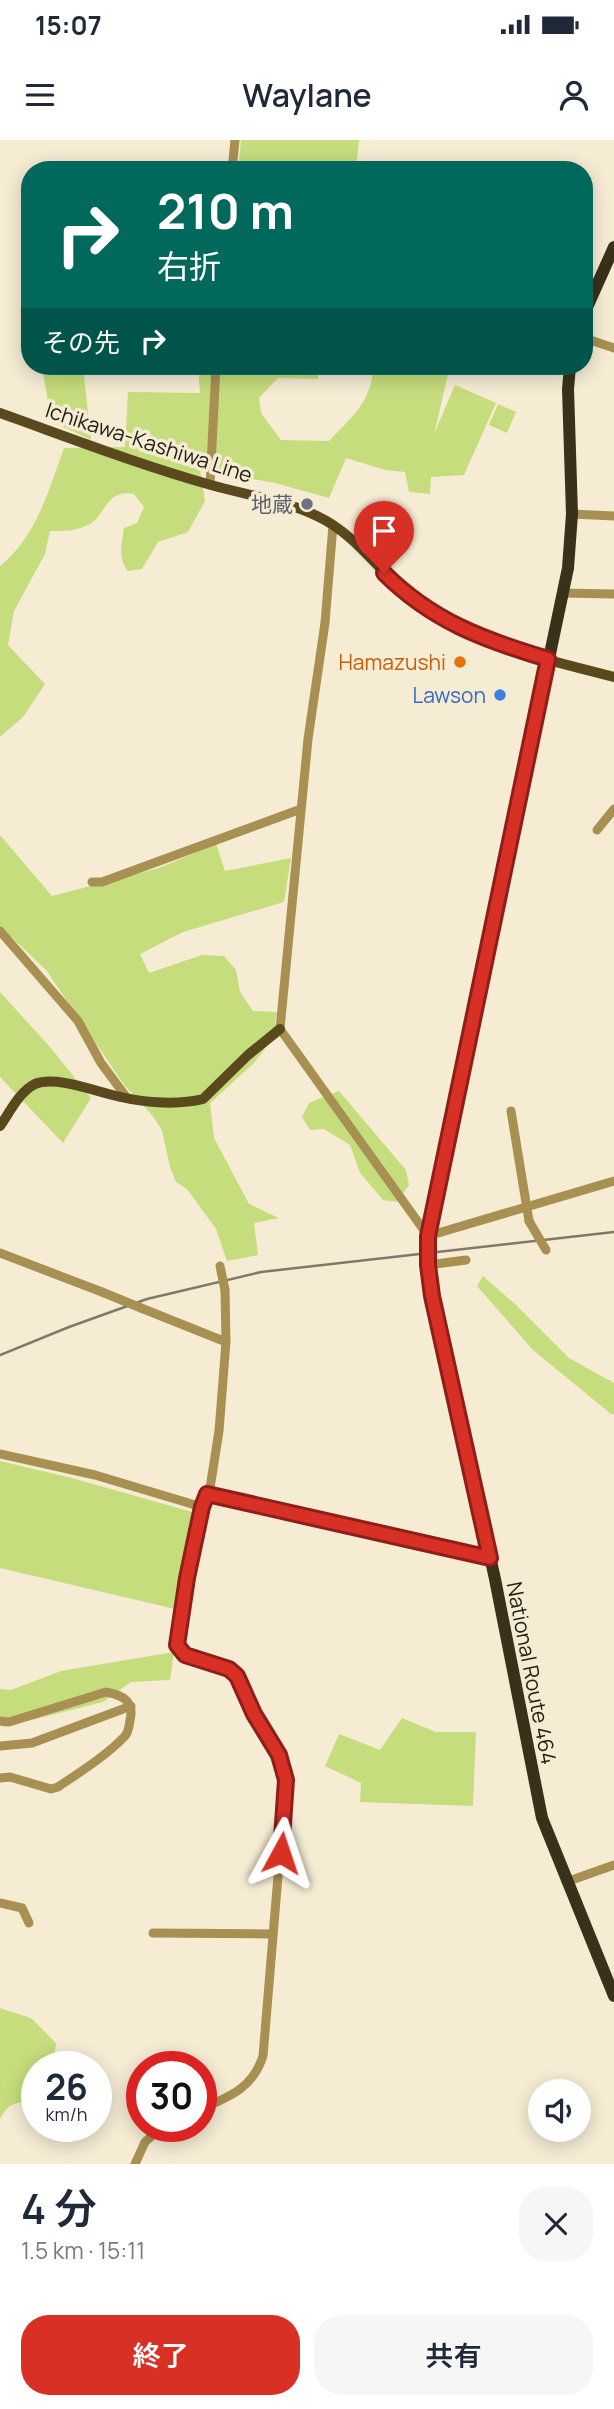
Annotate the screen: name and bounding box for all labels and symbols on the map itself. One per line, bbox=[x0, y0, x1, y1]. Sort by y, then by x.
street label: Ichikawa-Kashiwa Line bbox=[42, 395, 256, 489]
place label: 地蔵 bbox=[251, 490, 293, 518]
marker: 地蔵 bbox=[299, 496, 315, 512]
pin bbox=[354, 501, 414, 573]
place label: Hamazushi bbox=[338, 648, 446, 676]
marker: Hamazushi bbox=[452, 654, 468, 670]
place label: Lawson bbox=[412, 681, 486, 709]
marker: Lawson bbox=[492, 687, 508, 703]
street label: National Route 464 bbox=[501, 1579, 563, 1767]
position arrow bbox=[244, 1816, 318, 1890]
speed limit sign: 30 bbox=[126, 2051, 217, 2142]

